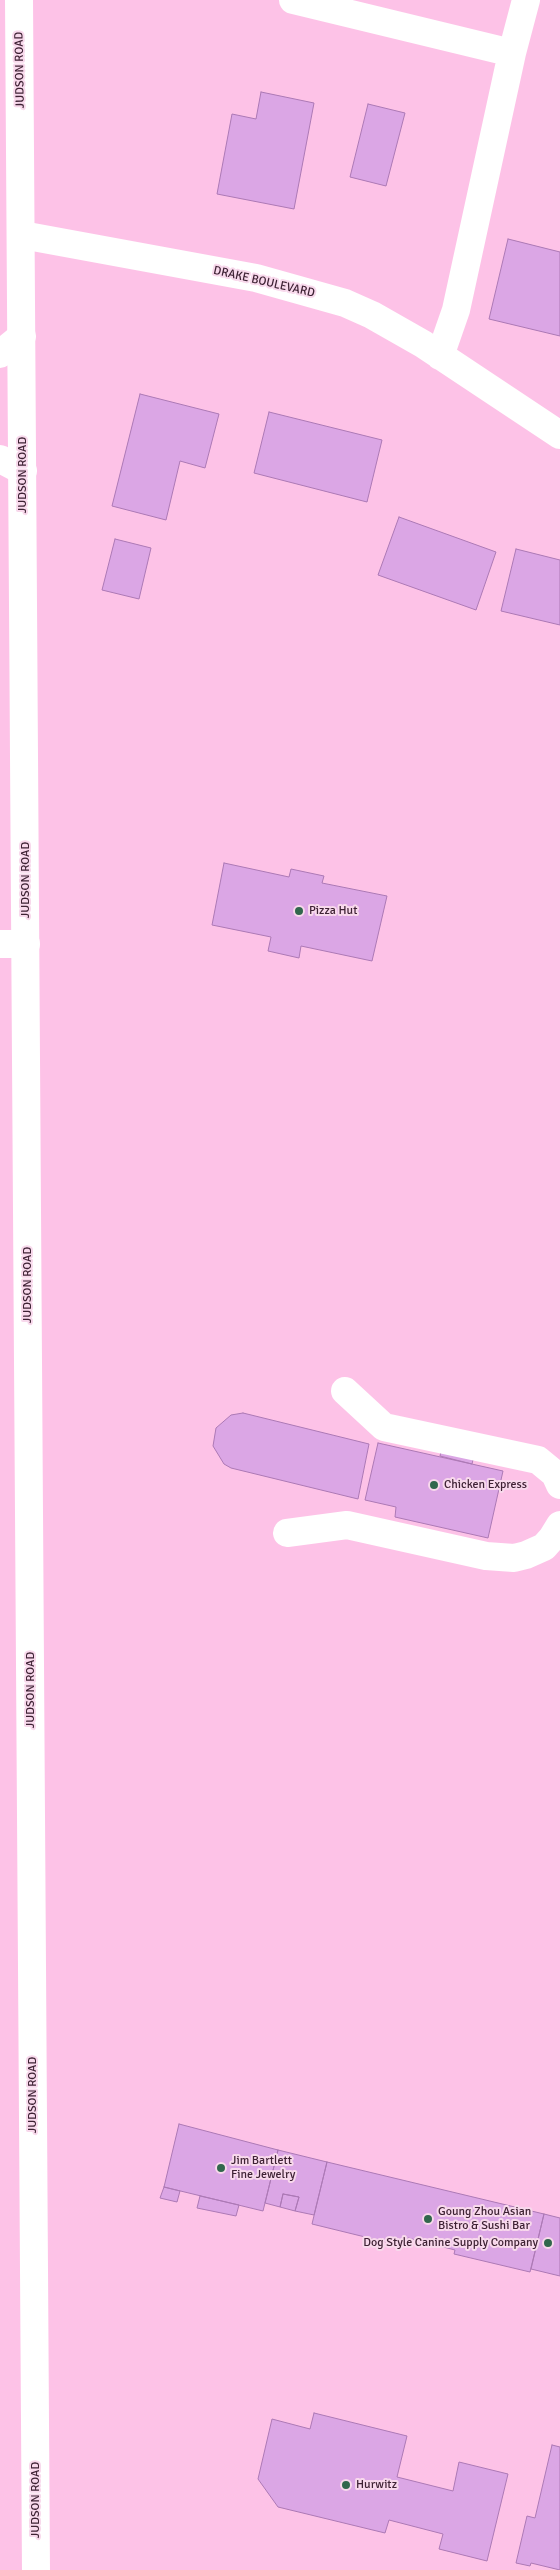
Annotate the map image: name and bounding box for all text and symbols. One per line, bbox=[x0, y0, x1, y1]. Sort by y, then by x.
street label: JUDSON ROAD bbox=[12, 32, 28, 108]
street label: DRAKE BOULEVARD bbox=[212, 263, 316, 301]
street label: JUDSON ROAD bbox=[16, 437, 30, 513]
street label: JUDSON ROAD bbox=[19, 842, 33, 918]
place label: Pizza Hut bbox=[309, 904, 357, 918]
marker: Pizza Hut bbox=[293, 905, 305, 917]
street label: JUDSON ROAD bbox=[21, 1247, 35, 1323]
place label: Chicken Express bbox=[444, 1478, 527, 1492]
marker: Chicken Express bbox=[428, 1479, 440, 1491]
street label: JUDSON ROAD bbox=[24, 1652, 38, 1728]
street label: JUDSON ROAD bbox=[26, 2057, 40, 2133]
place label: Jim Bartlett Fine Jewelry bbox=[231, 2154, 295, 2182]
marker: Jim Bartlett Fine Jewelry bbox=[215, 2162, 227, 2174]
place label: Goung Zhou Asian Bistro & Sushi Bar bbox=[438, 2205, 531, 2233]
marker: Goung Zhou Asian Bistro & Sushi Bar bbox=[422, 2213, 434, 2225]
place label: Dog Style Canine Supply Company bbox=[363, 2236, 538, 2250]
marker: Dog Style Canine Supply Company bbox=[542, 2237, 554, 2249]
street label: JUDSON ROAD bbox=[29, 2462, 43, 2538]
place label: Hurwitz bbox=[356, 2478, 397, 2492]
marker: Hurwitz bbox=[340, 2479, 352, 2491]

